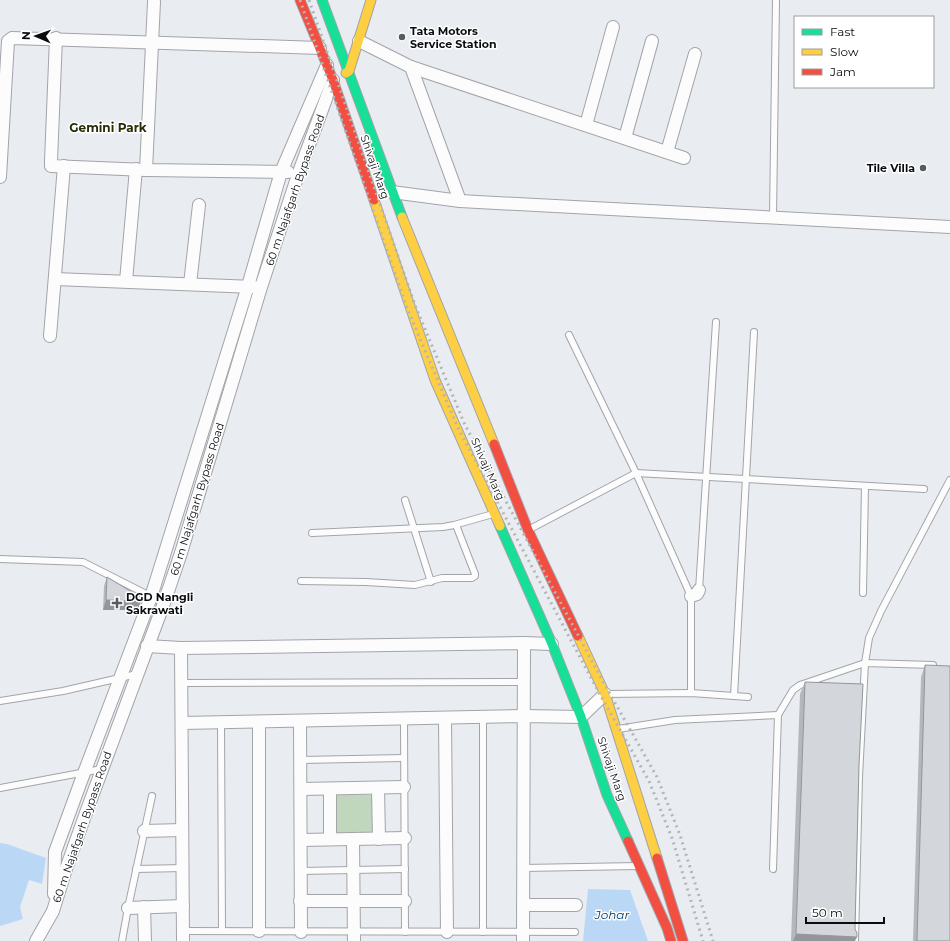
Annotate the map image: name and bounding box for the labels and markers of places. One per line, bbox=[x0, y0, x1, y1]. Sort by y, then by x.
place label: Tata Motors Service Station bbox=[410, 24, 497, 51]
marker: Tata Motors Service Station bbox=[397, 32, 407, 42]
place label: Tile Villa bbox=[867, 161, 915, 175]
marker: Tile Villa bbox=[918, 163, 928, 173]
place label: DGD Nangli Sakrawati bbox=[126, 590, 193, 617]
marker: DGD Nangli Sakrawati bbox=[111, 597, 123, 609]

